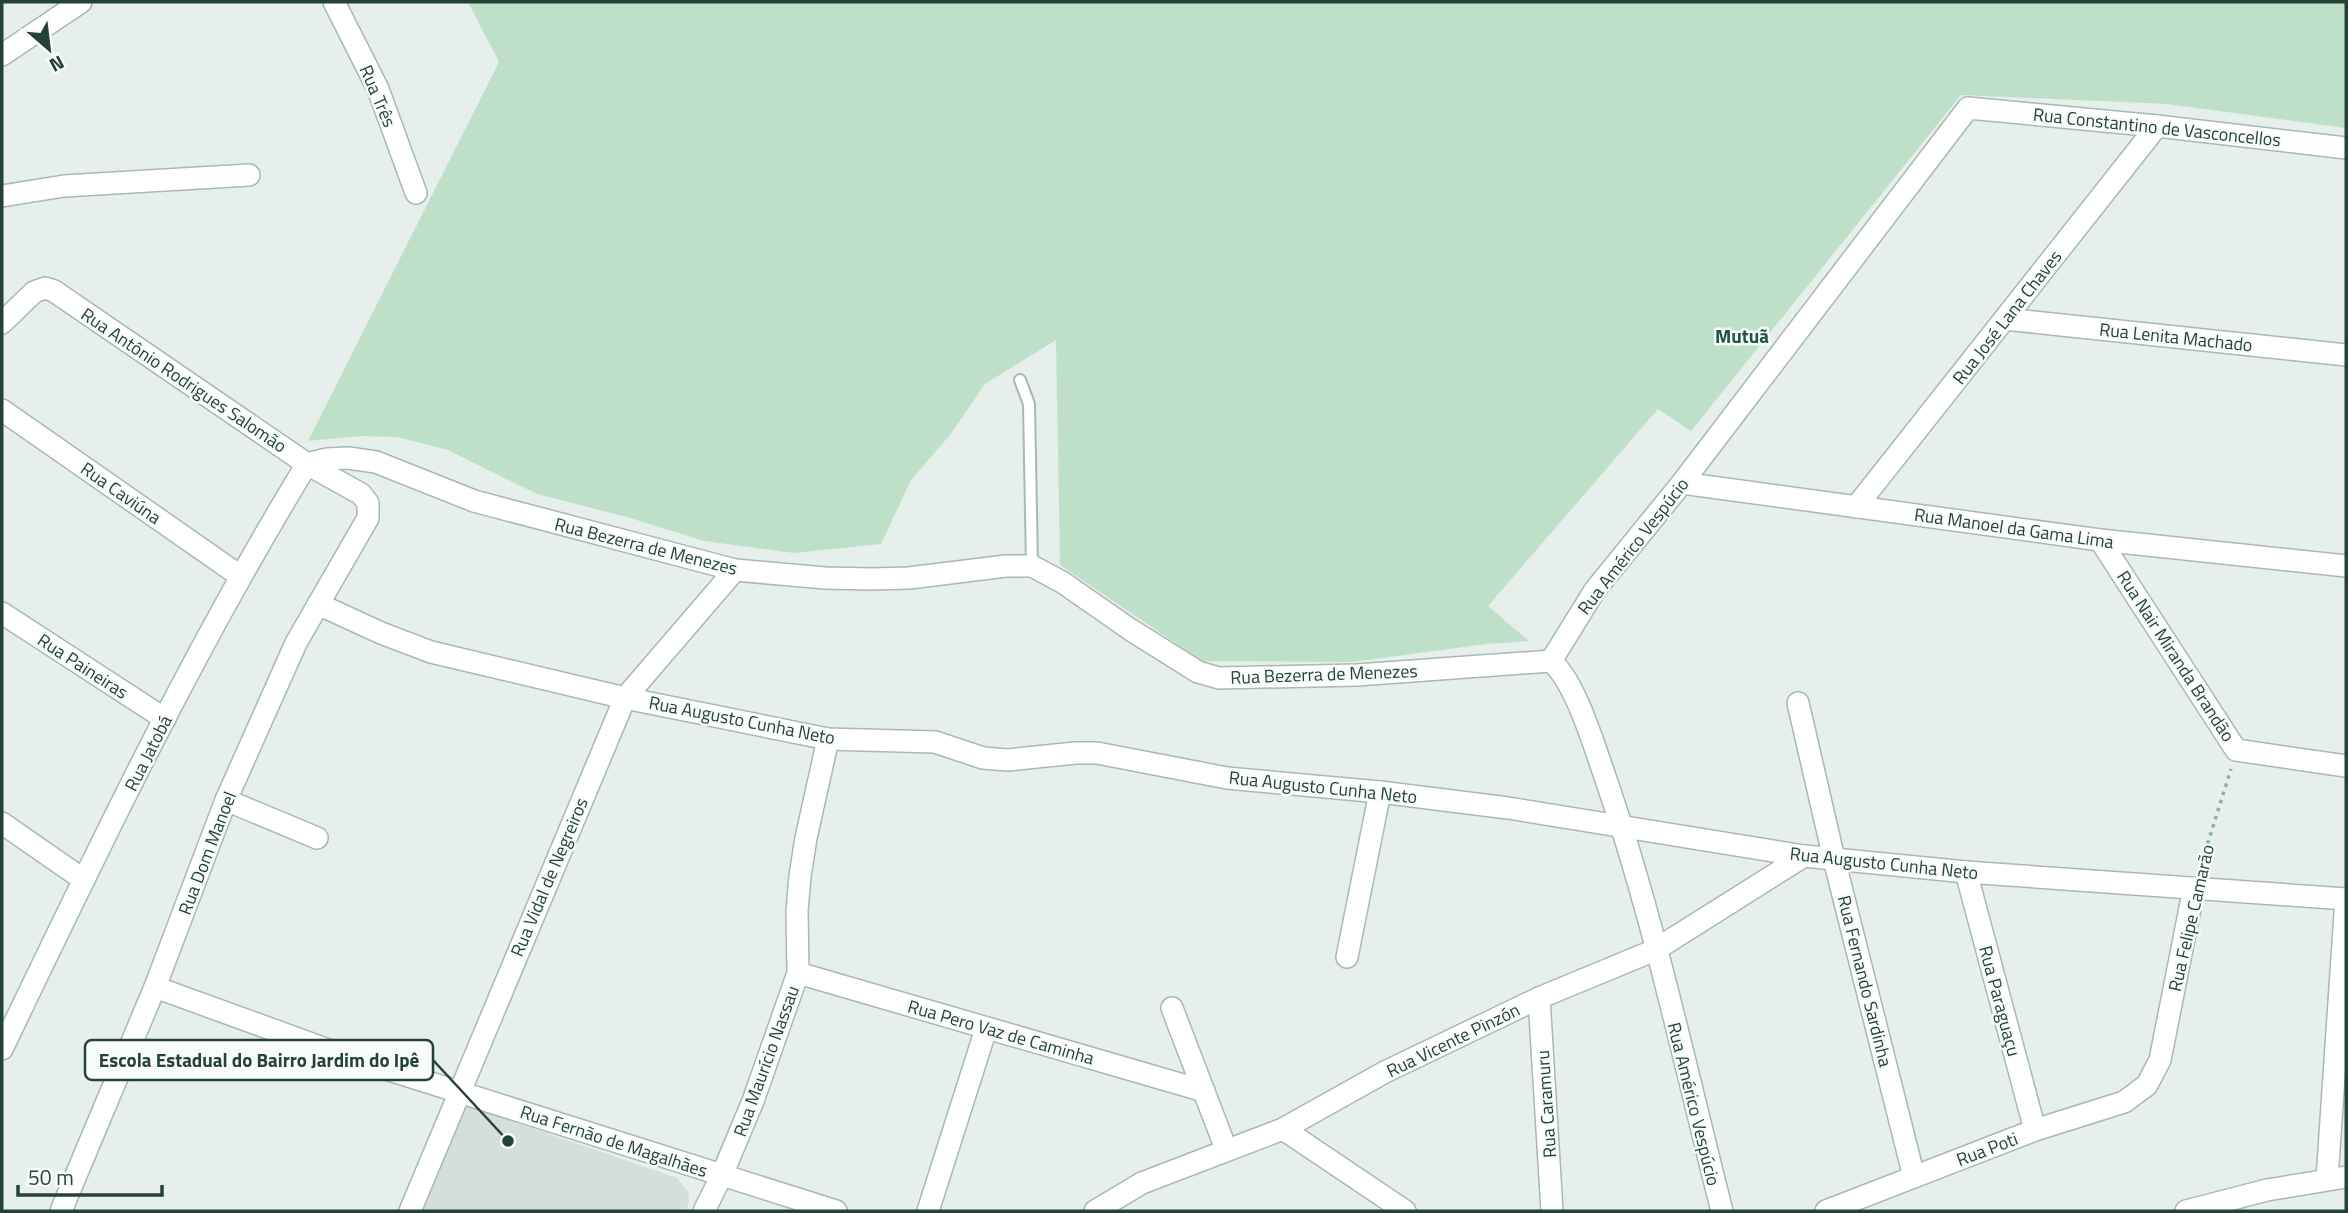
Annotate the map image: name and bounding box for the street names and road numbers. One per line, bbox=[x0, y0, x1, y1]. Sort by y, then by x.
street label: Rua Três bbox=[353, 61, 403, 131]
street label: Rua Constantino de Vasconcellos bbox=[2032, 101, 2282, 153]
street label: Rua José Lana Chaves bbox=[1946, 244, 2068, 390]
street label: Rua Antônio Rodrigues Salomão bbox=[76, 301, 292, 459]
street label: Rua Lenita Machado bbox=[2098, 316, 2254, 358]
street label: Rua Caviúna bbox=[75, 455, 167, 531]
street label: Rua Américo Vespúcio bbox=[1571, 472, 1695, 620]
street label: Rua Manoel da Gama Lima bbox=[1912, 501, 2116, 555]
street label: Rua Bezerra de Menezes bbox=[552, 510, 740, 582]
street label: Rua Nair Miranda Brandão bbox=[2110, 565, 2242, 747]
street label: Rua Paineiras bbox=[32, 627, 134, 705]
street label: Rua Bezerra de Menezes bbox=[1230, 657, 1418, 691]
street label: Rua Augusto Cunha Neto bbox=[647, 689, 837, 751]
street label: Rua Jatobá bbox=[117, 710, 179, 796]
street label: Rua Augusto Cunha Neto bbox=[1227, 764, 1419, 810]
street label: Rua Dom Manoel bbox=[171, 787, 243, 919]
street label: Rua Vidal de Negreiros bbox=[503, 793, 595, 961]
street label: Rua Augusto Cunha Neto bbox=[1788, 840, 1980, 886]
street label: Rua Felipe Camarão bbox=[2161, 842, 2221, 994]
street label: Rua Fernando Sardinha bbox=[1831, 892, 1899, 1070]
street label: Rua Paraguaçu bbox=[1972, 943, 2028, 1059]
street label: Rua Maurício Nassau bbox=[726, 982, 806, 1140]
street label: Rua Pero Vaz de Caminha bbox=[905, 992, 1097, 1072]
street label: Rua Vicente Pinzón bbox=[1382, 996, 1524, 1084]
street label: Rua Américo Vespúcio bbox=[1661, 1019, 1727, 1189]
street label: Rua Caramuru bbox=[1529, 1049, 1563, 1159]
street label: Rua Fernão de Magalhães bbox=[517, 1098, 711, 1184]
street label: Rua Poti bbox=[1952, 1125, 2022, 1173]

